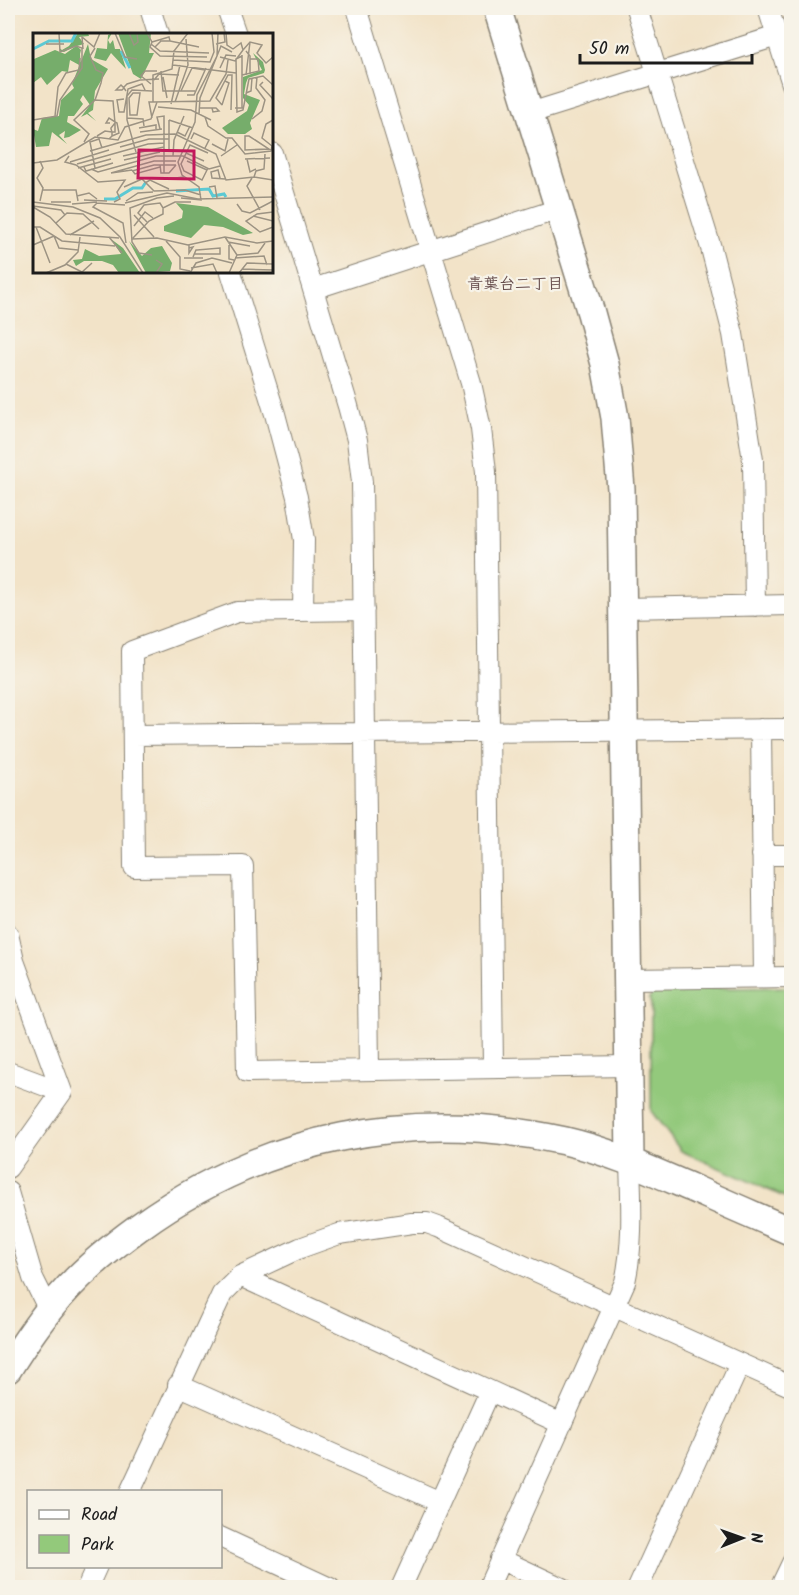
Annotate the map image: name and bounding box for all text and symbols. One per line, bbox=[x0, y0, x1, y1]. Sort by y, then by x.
scale bar bbox=[580, 27, 752, 65]
inset map bbox=[33, 33, 273, 273]
text: 50 m bbox=[589, 35, 629, 64]
district label: 青葉台二丁目 bbox=[467, 272, 563, 297]
legend bbox=[27, 1490, 222, 1568]
text: Road bbox=[81, 1501, 118, 1530]
north arrow bbox=[712, 1508, 772, 1568]
text: Park bbox=[81, 1531, 114, 1560]
text: N bbox=[743, 1532, 768, 1543]

